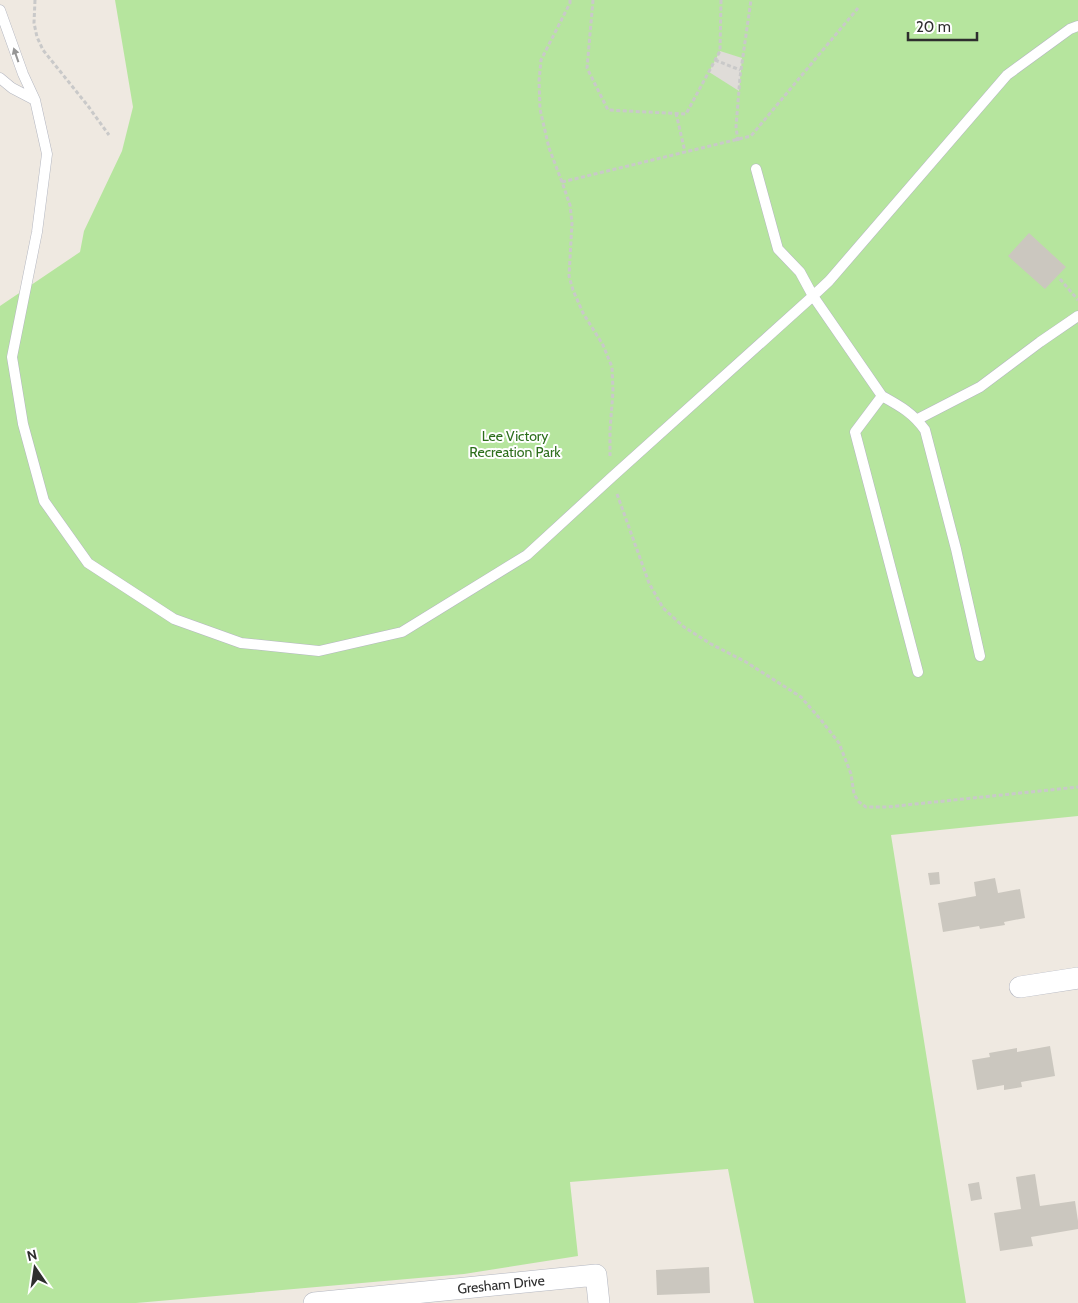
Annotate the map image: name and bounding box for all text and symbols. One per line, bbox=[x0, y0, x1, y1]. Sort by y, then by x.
scale bar bbox=[908, 10, 977, 42]
text: 20 m bbox=[916, 18, 951, 36]
one-way arrow bbox=[12, 48, 19, 63]
park label: Lee Victory Recreation Park bbox=[469, 427, 561, 461]
north arrow bbox=[10, 1243, 60, 1293]
text: N bbox=[25, 1245, 39, 1265]
street label: Gresham Drive bbox=[457, 1271, 546, 1298]

